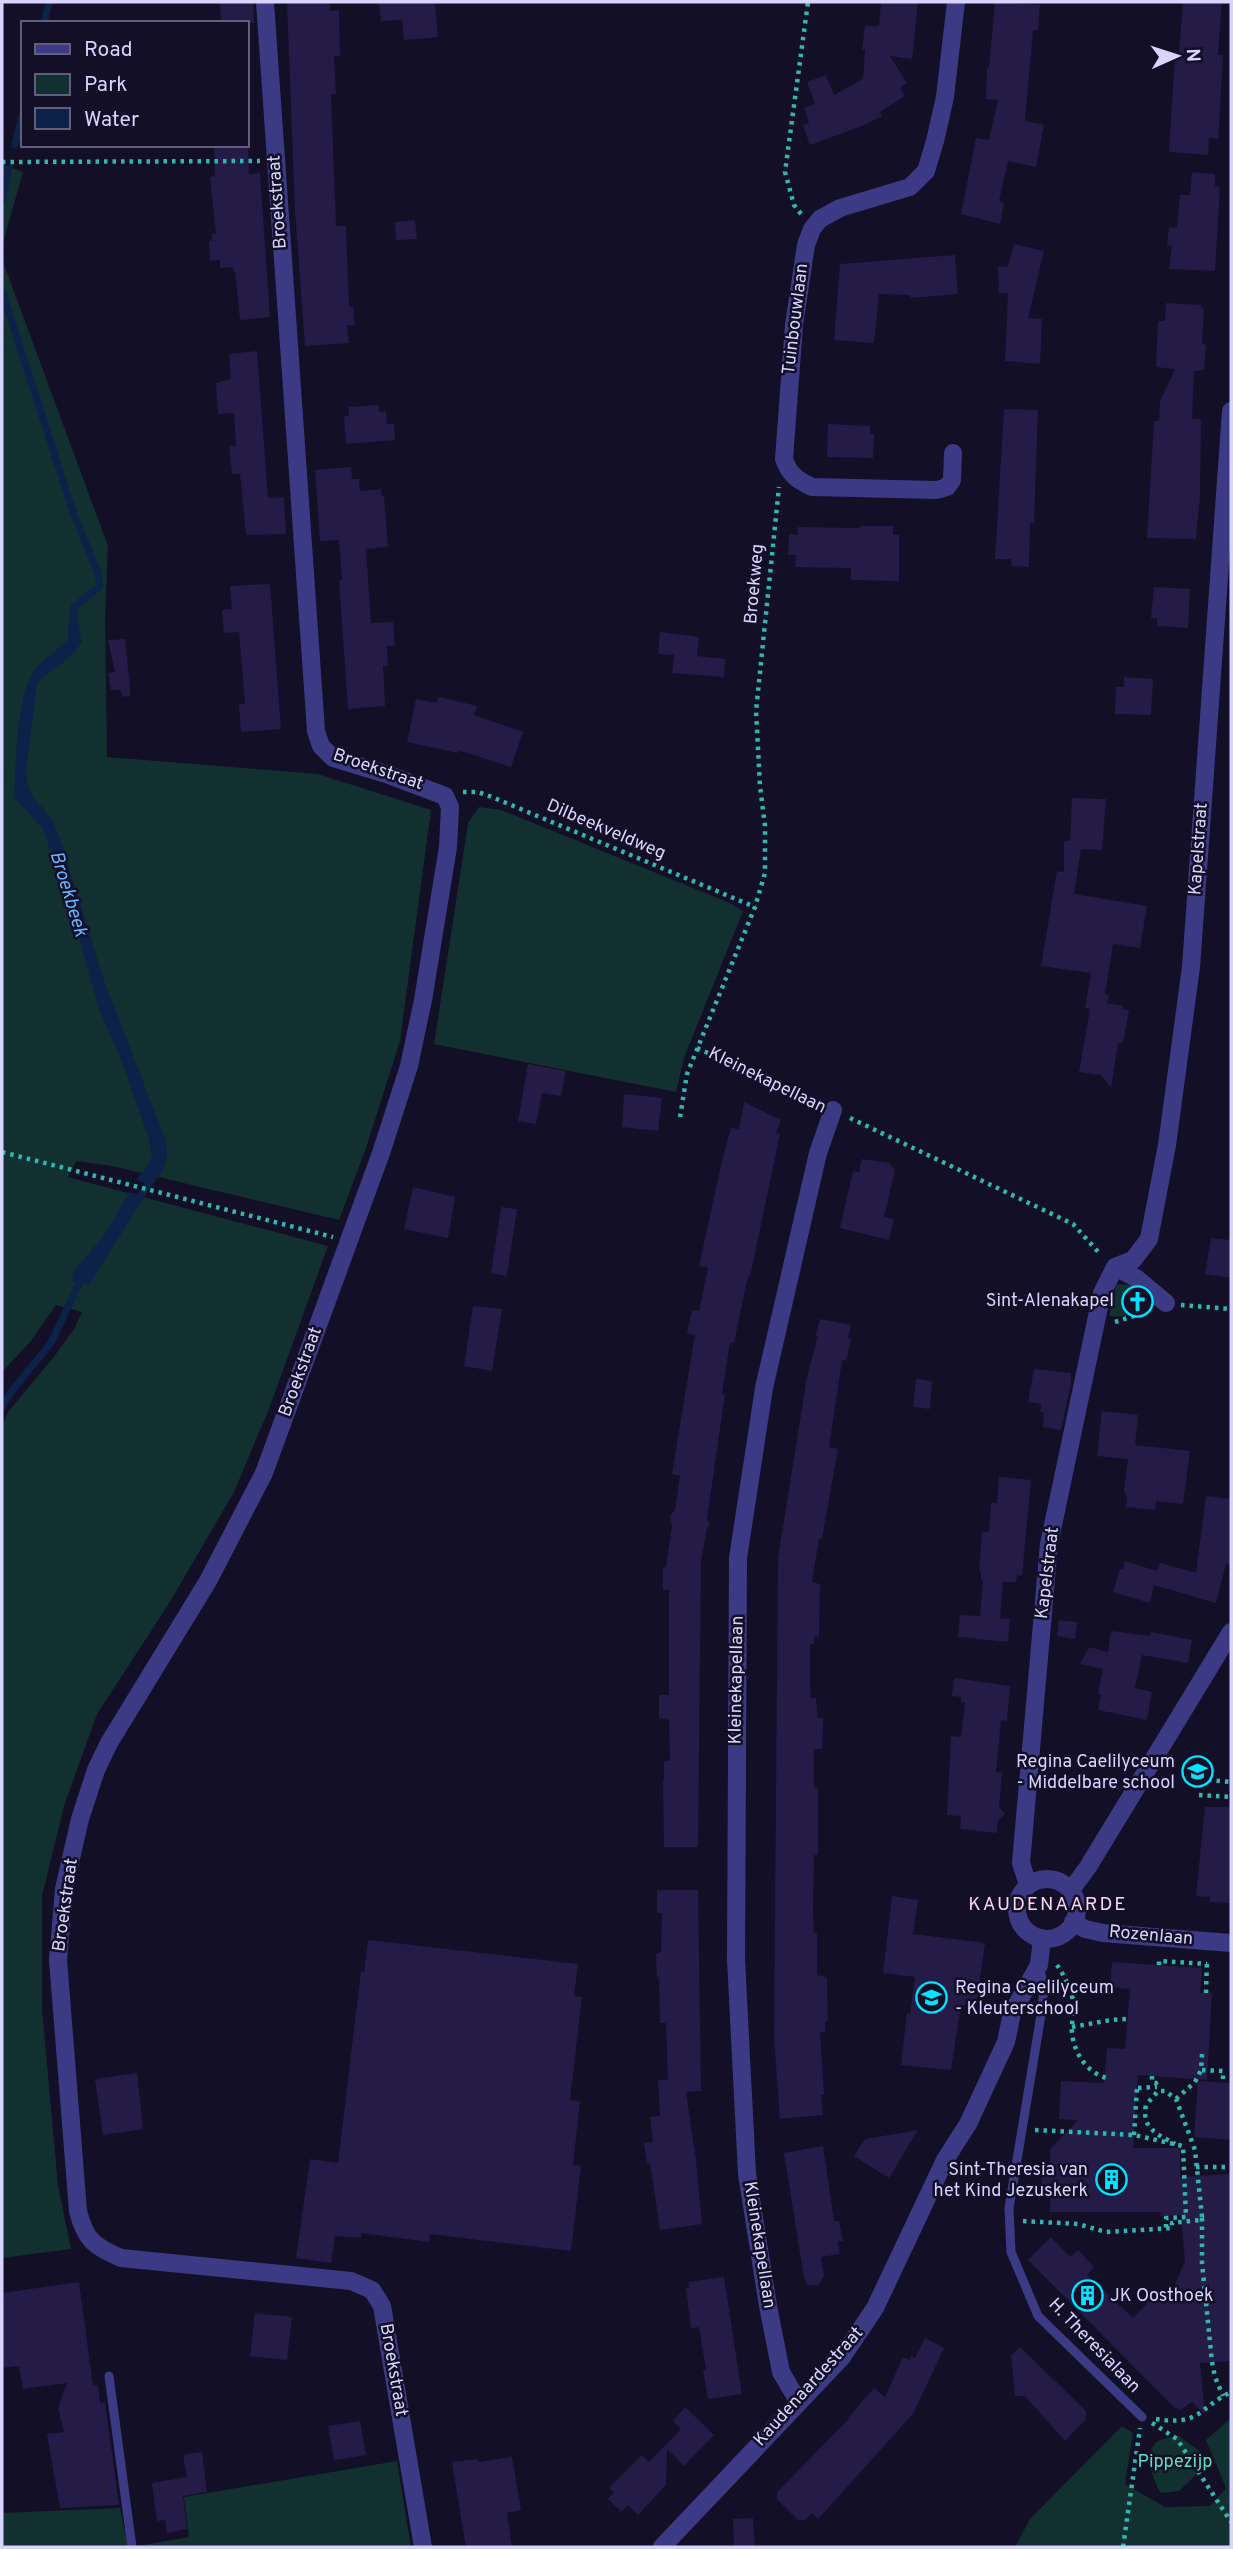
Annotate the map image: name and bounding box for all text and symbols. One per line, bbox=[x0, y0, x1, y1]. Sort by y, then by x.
legend bbox=[21, 21, 248, 147]
north arrow bbox=[1142, 21, 1212, 91]
text: Road bbox=[84, 37, 133, 64]
text: N bbox=[1180, 48, 1204, 63]
text: Park bbox=[84, 72, 127, 99]
text: Water bbox=[84, 107, 139, 134]
street label: Broekstraat bbox=[263, 154, 293, 250]
street label: Tuinbouwlaan bbox=[778, 262, 814, 376]
street label: Broekweg bbox=[740, 543, 770, 625]
street label: Broekstraat bbox=[330, 744, 426, 796]
street label: Dilbeekveldweg bbox=[543, 795, 669, 865]
street label: Kapelstraat bbox=[1184, 802, 1214, 896]
water label: Broekbeek bbox=[44, 848, 92, 940]
street label: Kleinekapellaan bbox=[704, 1042, 830, 1120]
church icon: Sint-Alenakapel bbox=[1120, 1284, 1154, 1318]
place label: Sint-Alenakapel bbox=[986, 1290, 1114, 1313]
street label: Broekstraat bbox=[274, 1324, 328, 1420]
street label: Kapelstraat bbox=[1031, 1526, 1065, 1620]
street label: Kleinekapellaan bbox=[724, 1615, 750, 1745]
place label: Regina Caelilyceum - Middelbare school bbox=[1016, 1751, 1175, 1795]
school or university icon: Regina Caelilyceum - Middelbare school bbox=[1181, 1755, 1215, 1789]
street label: Broekstraat bbox=[48, 1857, 84, 1953]
district label: KAUDENAARDE bbox=[968, 1893, 1128, 1917]
street label: Rozenlaan bbox=[1108, 1921, 1194, 1951]
place label: Regina Caelilyceum - Kleuterschool bbox=[955, 1977, 1114, 2021]
school or university icon: Regina Caelilyceum - Kleuterschool bbox=[915, 1981, 949, 2015]
place label: Sint-Theresia van het Kind Jezuskerk bbox=[934, 2159, 1088, 2203]
building icon: Sint-Theresia van het Kind Jezuskerk bbox=[1094, 2163, 1128, 2197]
street label: Kleinekapellaan bbox=[738, 2180, 780, 2310]
building icon: JK Oosthoek bbox=[1070, 2279, 1104, 2313]
place label: JK Oosthoek bbox=[1110, 2285, 1213, 2308]
street label: H. Theresialaan bbox=[1043, 2294, 1145, 2398]
street label: Broekstraat bbox=[373, 2322, 413, 2418]
street label: Kaudenaardestraat bbox=[749, 2322, 869, 2452]
park label: Pippezijp bbox=[1138, 2451, 1212, 2474]

